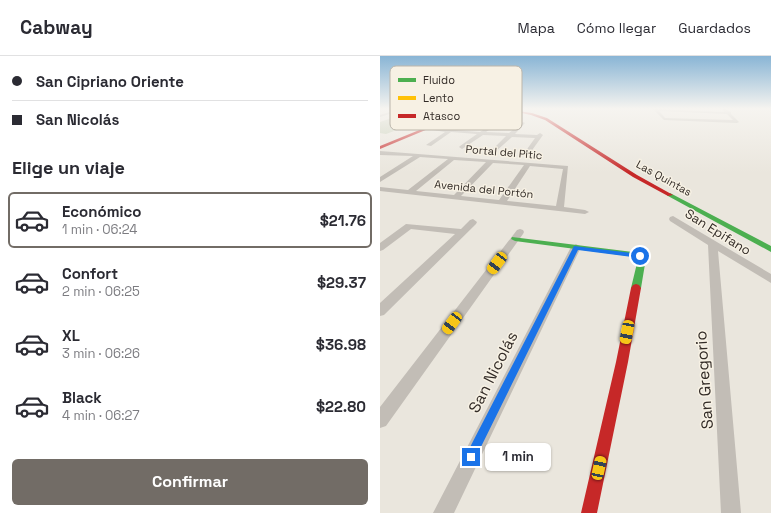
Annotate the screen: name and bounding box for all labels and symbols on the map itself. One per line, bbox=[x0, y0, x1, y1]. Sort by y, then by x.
legend bbox=[390, 66, 522, 130]
text: Fluido bbox=[423, 73, 455, 87]
text: Lento bbox=[423, 91, 454, 105]
text: Atasco bbox=[423, 109, 460, 123]
street label: Portal del Pitic bbox=[465, 142, 543, 162]
street label: Las Quintas bbox=[634, 157, 694, 199]
street label: Avenida del Portón bbox=[434, 177, 534, 201]
street label: San Epifano bbox=[682, 205, 754, 259]
route start bbox=[631, 247, 649, 265]
car bbox=[485, 250, 509, 276]
car bbox=[440, 310, 464, 336]
car bbox=[619, 319, 635, 345]
street label: San Nicolás bbox=[464, 328, 522, 416]
street label: San Gregorio bbox=[690, 330, 718, 430]
callout: 1 min bbox=[485, 443, 551, 471]
route end bbox=[462, 448, 480, 466]
car bbox=[591, 455, 607, 481]

